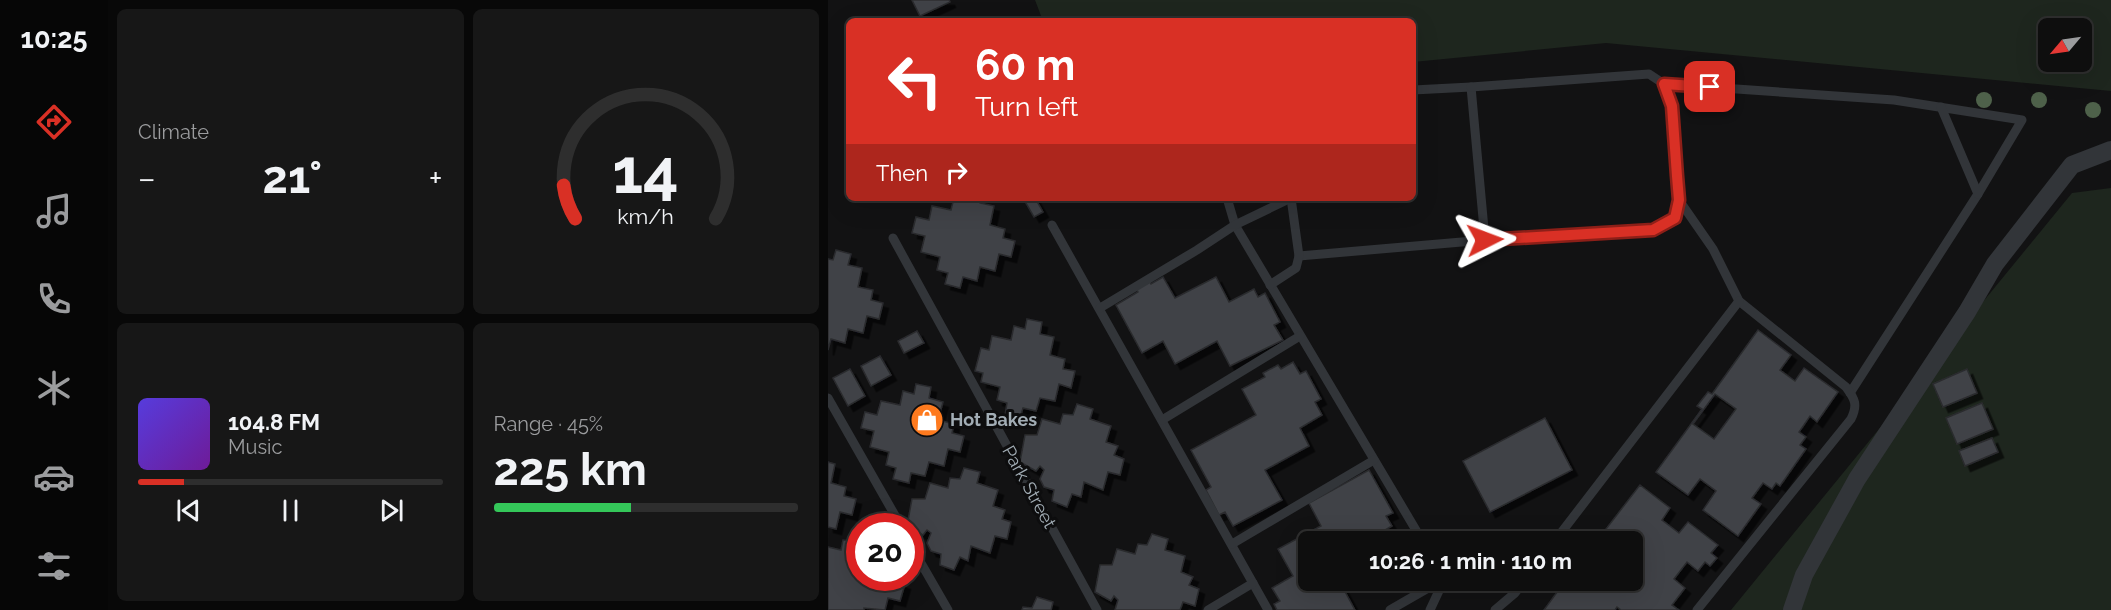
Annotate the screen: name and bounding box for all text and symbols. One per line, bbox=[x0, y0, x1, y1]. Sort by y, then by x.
north arrow bbox=[2038, 18, 2092, 72]
map controls bbox=[2038, 18, 2092, 72]
text: 10:25 bbox=[21, 23, 87, 54]
text: 60 m bbox=[975, 41, 1075, 90]
icon: left bbox=[876, 42, 954, 120]
pin bbox=[1684, 61, 1735, 112]
icon: arrive bbox=[1693, 70, 1726, 103]
text: Turn left bbox=[975, 91, 1078, 122]
icon: directions bbox=[33, 101, 75, 143]
text: Climate bbox=[138, 120, 209, 144]
text: 14 bbox=[613, 134, 679, 208]
text: 21° bbox=[263, 151, 322, 204]
icon: right bbox=[940, 156, 973, 189]
text: − bbox=[138, 159, 156, 198]
text: + bbox=[429, 159, 443, 198]
text: Then bbox=[876, 160, 928, 186]
icon: music bbox=[33, 190, 75, 232]
text: km/h bbox=[617, 204, 674, 229]
position arrow bbox=[1453, 208, 1517, 272]
icon: phone bbox=[33, 278, 75, 320]
icon: climate bbox=[33, 367, 75, 409]
shop icon: Hot Bakes bbox=[909, 402, 945, 438]
text: 104.8 FM bbox=[228, 409, 320, 435]
place label: Hot Bakes bbox=[950, 409, 1037, 430]
text: Range · 45% bbox=[494, 412, 603, 436]
text: Music bbox=[228, 435, 282, 459]
street label: Park Street bbox=[998, 442, 1061, 532]
text: 225 km bbox=[494, 443, 647, 496]
icon: car bbox=[33, 456, 75, 498]
icon: previous bbox=[172, 494, 205, 527]
icon: pause bbox=[274, 494, 307, 527]
icon: next bbox=[375, 494, 408, 527]
speed limit sign: 20 bbox=[846, 513, 924, 591]
icon: filters bbox=[33, 545, 75, 587]
text: 10:26 · 1 min · 110 m bbox=[1369, 548, 1572, 574]

